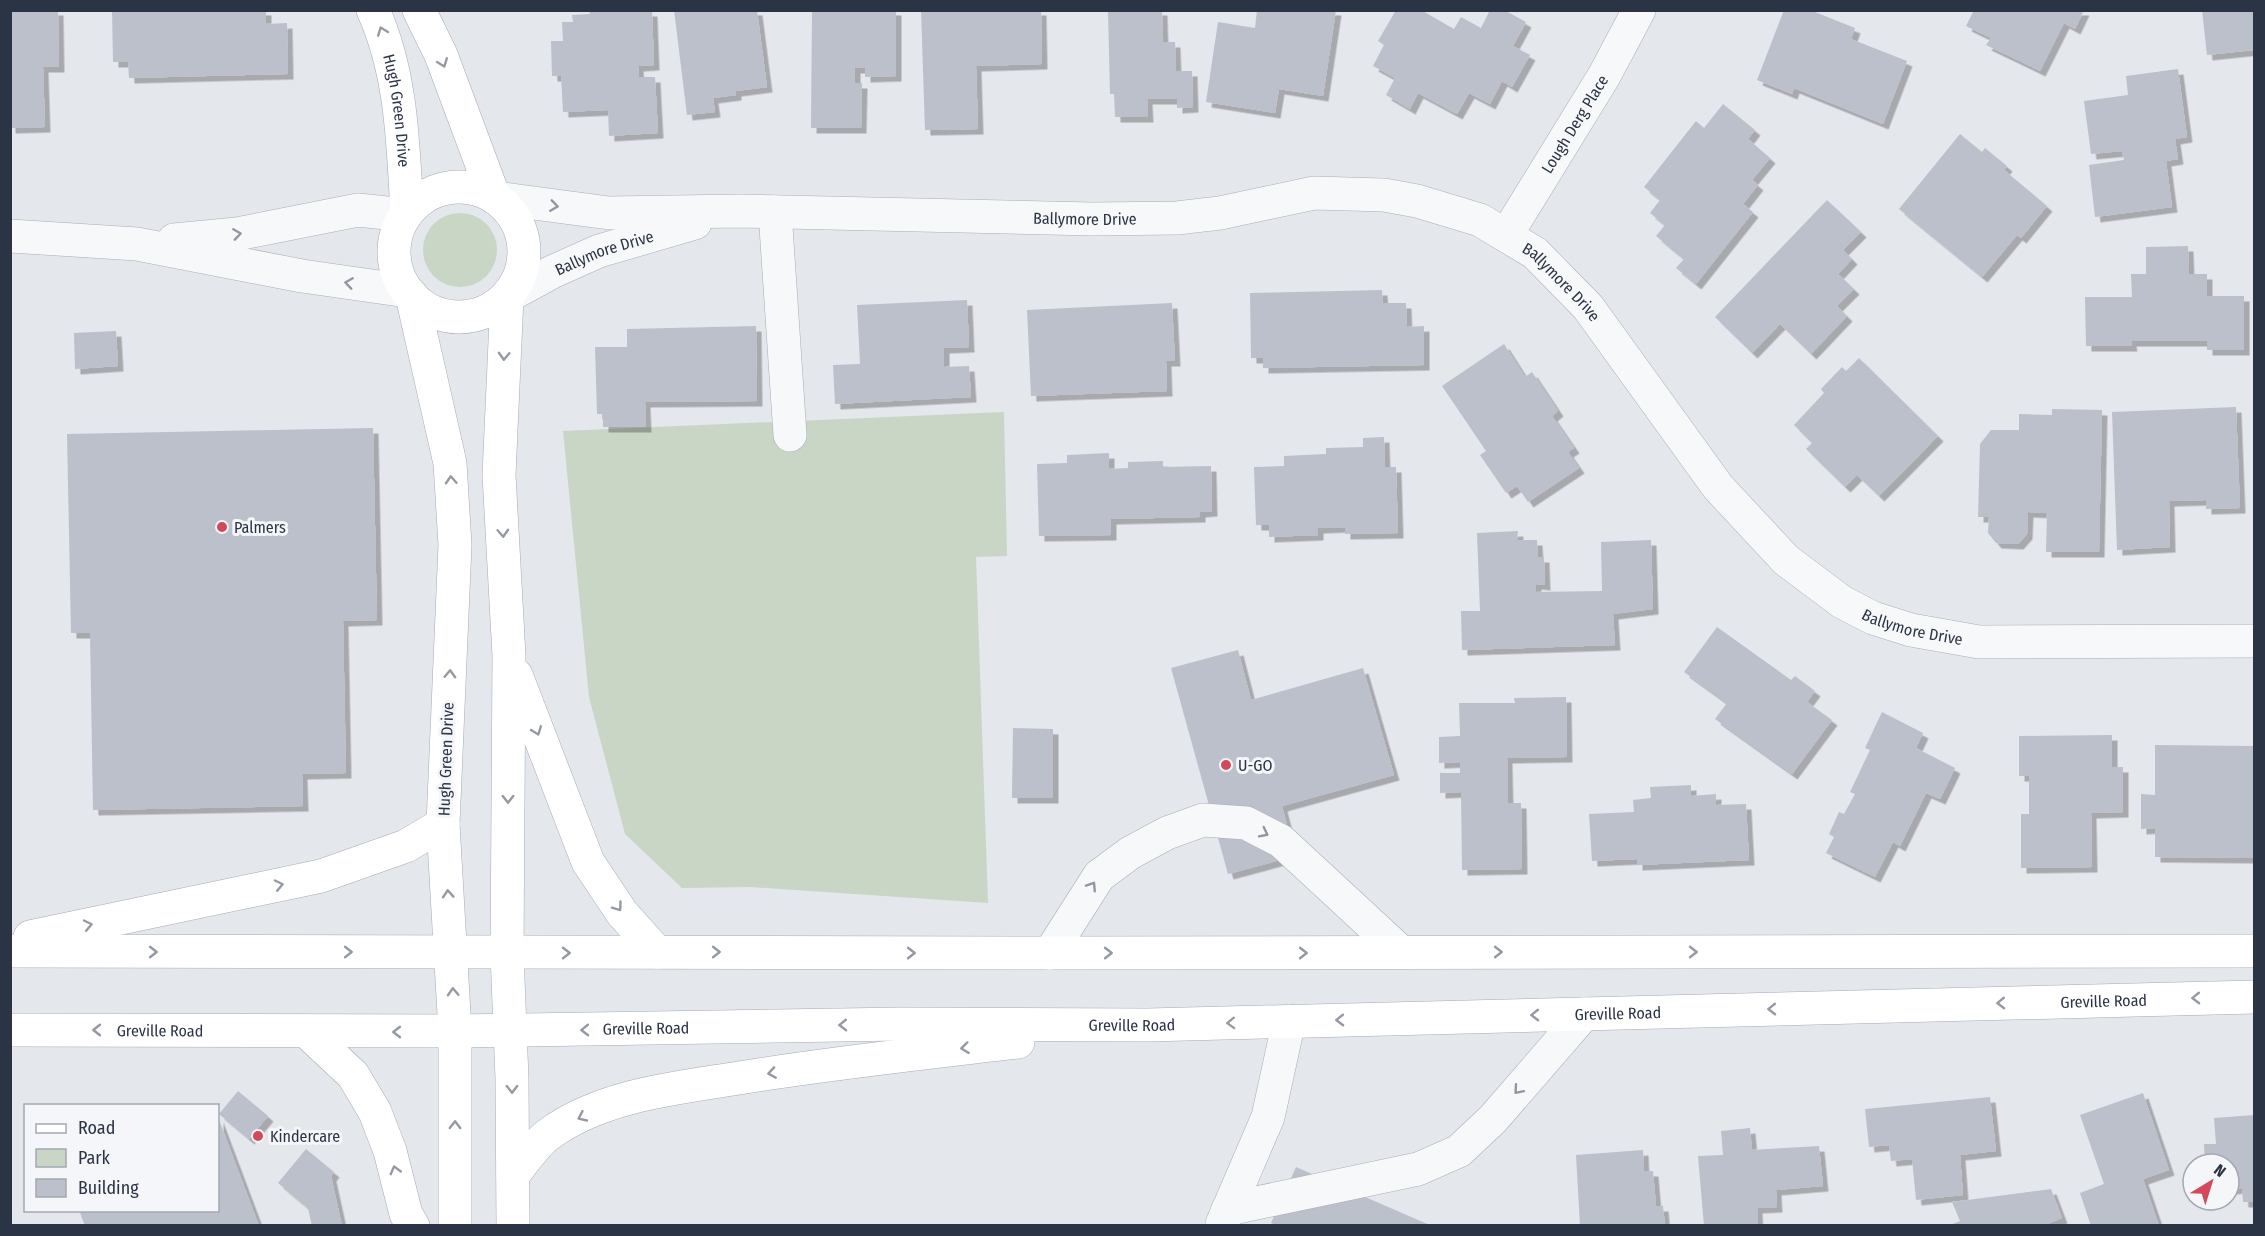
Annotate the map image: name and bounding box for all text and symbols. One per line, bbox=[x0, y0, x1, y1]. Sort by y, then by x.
one-way arrow bbox=[376, 26, 389, 37]
street label: Hugh Green Drive bbox=[380, 52, 414, 168]
one-way arrow bbox=[436, 58, 449, 68]
street label: Lough Derg Place bbox=[1537, 71, 1612, 177]
one-way arrow bbox=[549, 199, 558, 211]
street label: Ballymore Drive bbox=[1033, 208, 1137, 229]
street label: Ballymore Drive bbox=[552, 226, 656, 279]
one-way arrow bbox=[232, 228, 241, 240]
street label: Ballymore Drive bbox=[1519, 238, 1605, 325]
one-way arrow bbox=[345, 277, 354, 289]
one-way arrow bbox=[498, 351, 511, 360]
one-way arrow bbox=[445, 475, 458, 484]
place label: Palmers bbox=[234, 518, 286, 537]
marker: Palmers bbox=[215, 520, 229, 534]
one-way arrow bbox=[496, 528, 509, 537]
street label: Ballymore Drive bbox=[1859, 604, 1964, 648]
one-way arrow bbox=[443, 670, 456, 679]
street label: Hugh Green Drive bbox=[435, 702, 457, 816]
one-way arrow bbox=[530, 725, 543, 735]
place label: U-GO bbox=[1238, 756, 1273, 775]
marker: U-GO bbox=[1219, 758, 1233, 772]
one-way arrow bbox=[502, 794, 514, 803]
one-way arrow bbox=[1258, 826, 1269, 837]
one-way arrow bbox=[274, 879, 284, 892]
one-way arrow bbox=[1085, 882, 1097, 892]
one-way arrow bbox=[441, 890, 454, 899]
one-way arrow bbox=[611, 901, 622, 912]
one-way arrow bbox=[83, 919, 93, 932]
one-way arrow bbox=[148, 945, 157, 958]
one-way arrow bbox=[343, 946, 352, 958]
one-way arrow bbox=[711, 946, 720, 958]
one-way arrow bbox=[1494, 946, 1503, 958]
one-way arrow bbox=[1689, 946, 1698, 958]
one-way arrow bbox=[561, 947, 570, 959]
one-way arrow bbox=[906, 947, 915, 959]
one-way arrow bbox=[1104, 947, 1113, 959]
one-way arrow bbox=[1299, 947, 1308, 959]
one-way arrow bbox=[447, 988, 460, 997]
street label: Greville Road bbox=[2060, 990, 2147, 1011]
one-way arrow bbox=[2192, 992, 2201, 1005]
one-way arrow bbox=[1997, 997, 2006, 1009]
street label: Greville Road bbox=[1574, 1003, 1661, 1024]
one-way arrow bbox=[1768, 1003, 1777, 1015]
one-way arrow bbox=[1531, 1009, 1540, 1021]
one-way arrow bbox=[1336, 1014, 1345, 1026]
street label: Greville Road bbox=[1089, 1015, 1175, 1035]
one-way arrow bbox=[1226, 1017, 1235, 1029]
street label: Greville Road bbox=[603, 1018, 689, 1038]
one-way arrow bbox=[838, 1019, 847, 1031]
street label: Greville Road bbox=[117, 1021, 203, 1040]
one-way arrow bbox=[580, 1023, 589, 1036]
one-way arrow bbox=[92, 1024, 101, 1036]
one-way arrow bbox=[392, 1026, 401, 1038]
one-way arrow bbox=[960, 1042, 970, 1054]
one-way arrow bbox=[767, 1067, 776, 1079]
one-way arrow bbox=[1515, 1083, 1526, 1094]
one-way arrow bbox=[506, 1085, 518, 1094]
legend bbox=[24, 1104, 219, 1212]
one-way arrow bbox=[578, 1109, 589, 1121]
text: Road bbox=[78, 1117, 115, 1139]
one-way arrow bbox=[449, 1121, 461, 1130]
place label: Kindercare bbox=[270, 1127, 340, 1146]
marker: Kindercare bbox=[251, 1129, 265, 1143]
text: Park bbox=[78, 1147, 111, 1169]
north arrow bbox=[2181, 1152, 2241, 1212]
text: N bbox=[2210, 1160, 2230, 1181]
one-way arrow bbox=[389, 1165, 402, 1175]
text: Building bbox=[78, 1177, 139, 1199]

